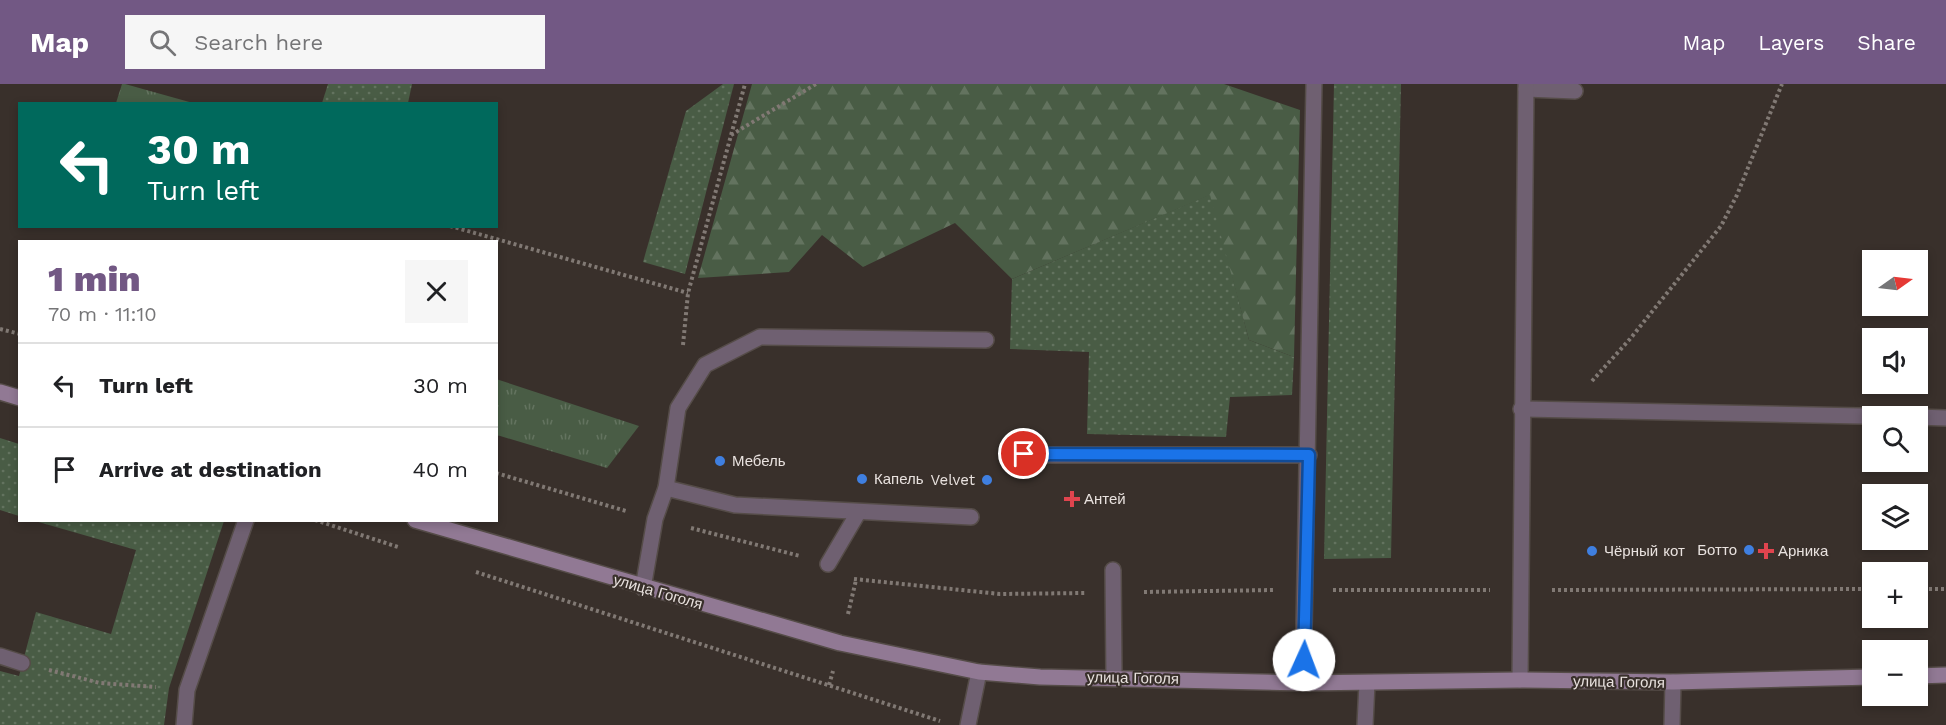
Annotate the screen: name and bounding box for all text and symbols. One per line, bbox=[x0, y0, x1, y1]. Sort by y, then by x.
search box bbox=[125, 15, 545, 69]
text: Map bbox=[30, 26, 89, 59]
icon: search bbox=[146, 26, 179, 59]
text: Search here bbox=[194, 30, 323, 55]
text: Map bbox=[1682, 30, 1725, 55]
text: Layers bbox=[1758, 30, 1824, 55]
text: Share bbox=[1857, 30, 1916, 55]
text: 30 m bbox=[147, 125, 251, 174]
icon: left bbox=[48, 126, 126, 204]
text: Turn left bbox=[147, 175, 259, 207]
north arrow bbox=[1862, 250, 1928, 316]
map controls bbox=[1862, 250, 1928, 706]
text: 1 min bbox=[48, 258, 141, 300]
button: close bbox=[405, 260, 468, 323]
text: 70 m · 11:10 bbox=[48, 302, 157, 326]
button: sound bbox=[1862, 328, 1928, 394]
icon: left bbox=[48, 369, 81, 402]
text: Turn left bbox=[99, 373, 193, 398]
text: 30 m bbox=[413, 373, 468, 398]
button: search bbox=[1862, 406, 1928, 472]
pin bbox=[998, 428, 1049, 479]
icon: arrive bbox=[1007, 437, 1040, 470]
place label: Мебель bbox=[732, 452, 786, 470]
icon: arrive bbox=[48, 453, 81, 486]
marker: Мебель bbox=[713, 454, 727, 468]
text: Arrive at destination bbox=[99, 457, 322, 482]
text: 40 m bbox=[412, 457, 468, 482]
place label: Капель bbox=[874, 470, 924, 488]
place label: Velvet bbox=[931, 471, 976, 489]
marker: Капель bbox=[855, 472, 869, 486]
marker: Velvet bbox=[980, 473, 994, 487]
button: layers bbox=[1862, 484, 1928, 550]
place label: Антей bbox=[1084, 490, 1126, 508]
marker: Антей bbox=[1065, 492, 1079, 506]
place label: Ботто bbox=[1697, 541, 1737, 559]
place label: Чёрный кот bbox=[1604, 542, 1685, 560]
place label: Арника bbox=[1778, 542, 1829, 560]
marker: Ботто bbox=[1742, 543, 1756, 557]
marker: Чёрный кот bbox=[1585, 544, 1599, 558]
marker: Арника bbox=[1759, 544, 1773, 558]
button: + bbox=[1862, 562, 1928, 628]
street label: улица Гоголя bbox=[611, 571, 705, 613]
position arrow bbox=[1272, 628, 1336, 692]
button: − bbox=[1862, 640, 1928, 706]
street label: улица Гоголя bbox=[1087, 668, 1179, 688]
street label: улица Гоголя bbox=[1573, 672, 1665, 692]

